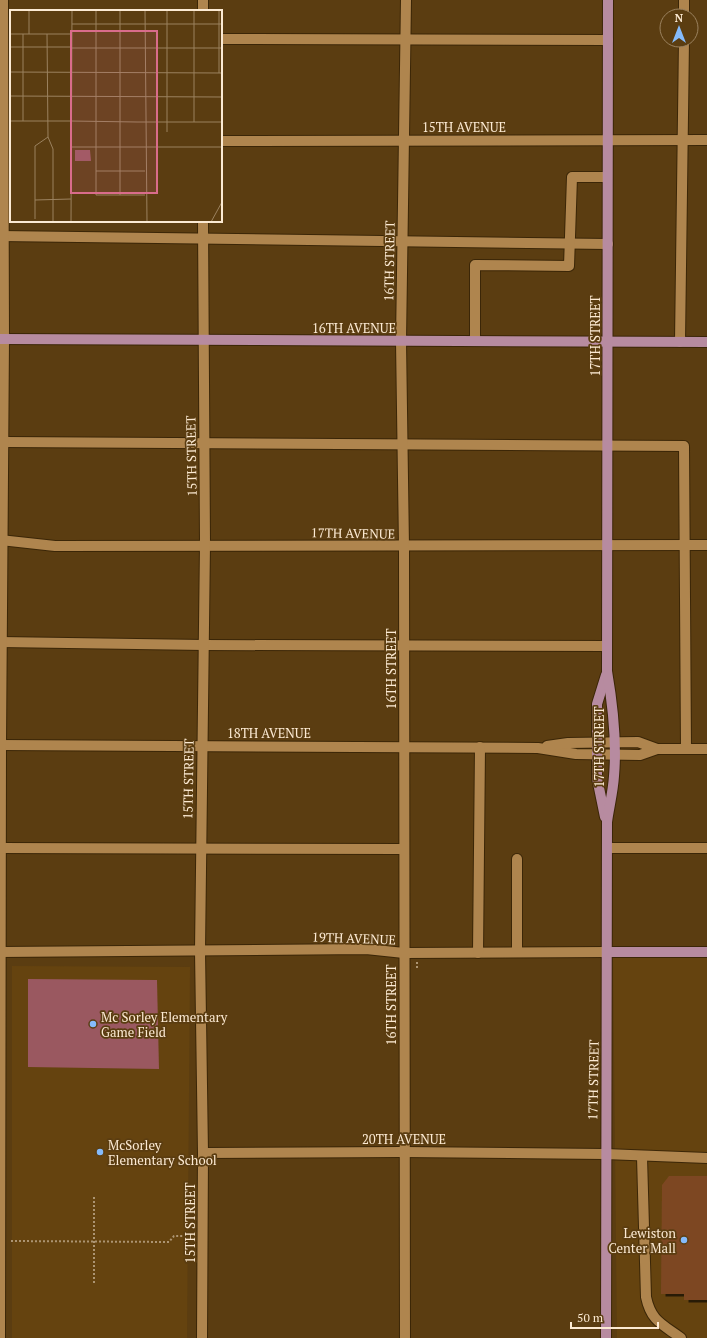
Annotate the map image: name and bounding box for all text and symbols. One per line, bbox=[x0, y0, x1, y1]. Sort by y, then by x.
north arrow bbox=[659, 8, 699, 48]
inset map bbox=[10, 10, 222, 222]
text: N bbox=[675, 11, 684, 25]
street label: 15TH AVENUE bbox=[422, 118, 506, 136]
street label: 16TH STREET bbox=[379, 220, 399, 302]
street label: 17TH STREET bbox=[586, 295, 604, 377]
street label: 16TH AVENUE bbox=[312, 319, 396, 337]
street label: 15TH STREET bbox=[181, 415, 201, 497]
street label: 17TH AVENUE bbox=[311, 523, 395, 543]
street label: 16TH STREET bbox=[382, 628, 400, 710]
street label: 17TH STREET bbox=[590, 706, 608, 788]
street label: 18TH AVENUE bbox=[227, 724, 311, 742]
street label: 15TH STREET bbox=[178, 738, 198, 820]
street label: 19TH AVENUE bbox=[312, 928, 396, 948]
street label: 16TH STREET bbox=[382, 964, 400, 1046]
place label: Mc Sorley Elementary Game Field bbox=[101, 1008, 228, 1041]
marker: Mc Sorley Elementary Game Field bbox=[88, 1019, 98, 1029]
street label: 17TH STREET bbox=[583, 1039, 603, 1121]
street label: 20TH AVENUE bbox=[362, 1130, 446, 1148]
place label: McSorley Elementary School bbox=[108, 1136, 217, 1169]
marker: McSorley Elementary School bbox=[95, 1147, 105, 1157]
street label: 15TH STREET bbox=[181, 1182, 199, 1264]
place label: Lewiston Center Mall bbox=[609, 1224, 676, 1257]
marker: Lewiston Center Mall bbox=[679, 1235, 689, 1245]
scale bar bbox=[571, 1304, 658, 1330]
text: 50 m bbox=[577, 1310, 604, 1325]

